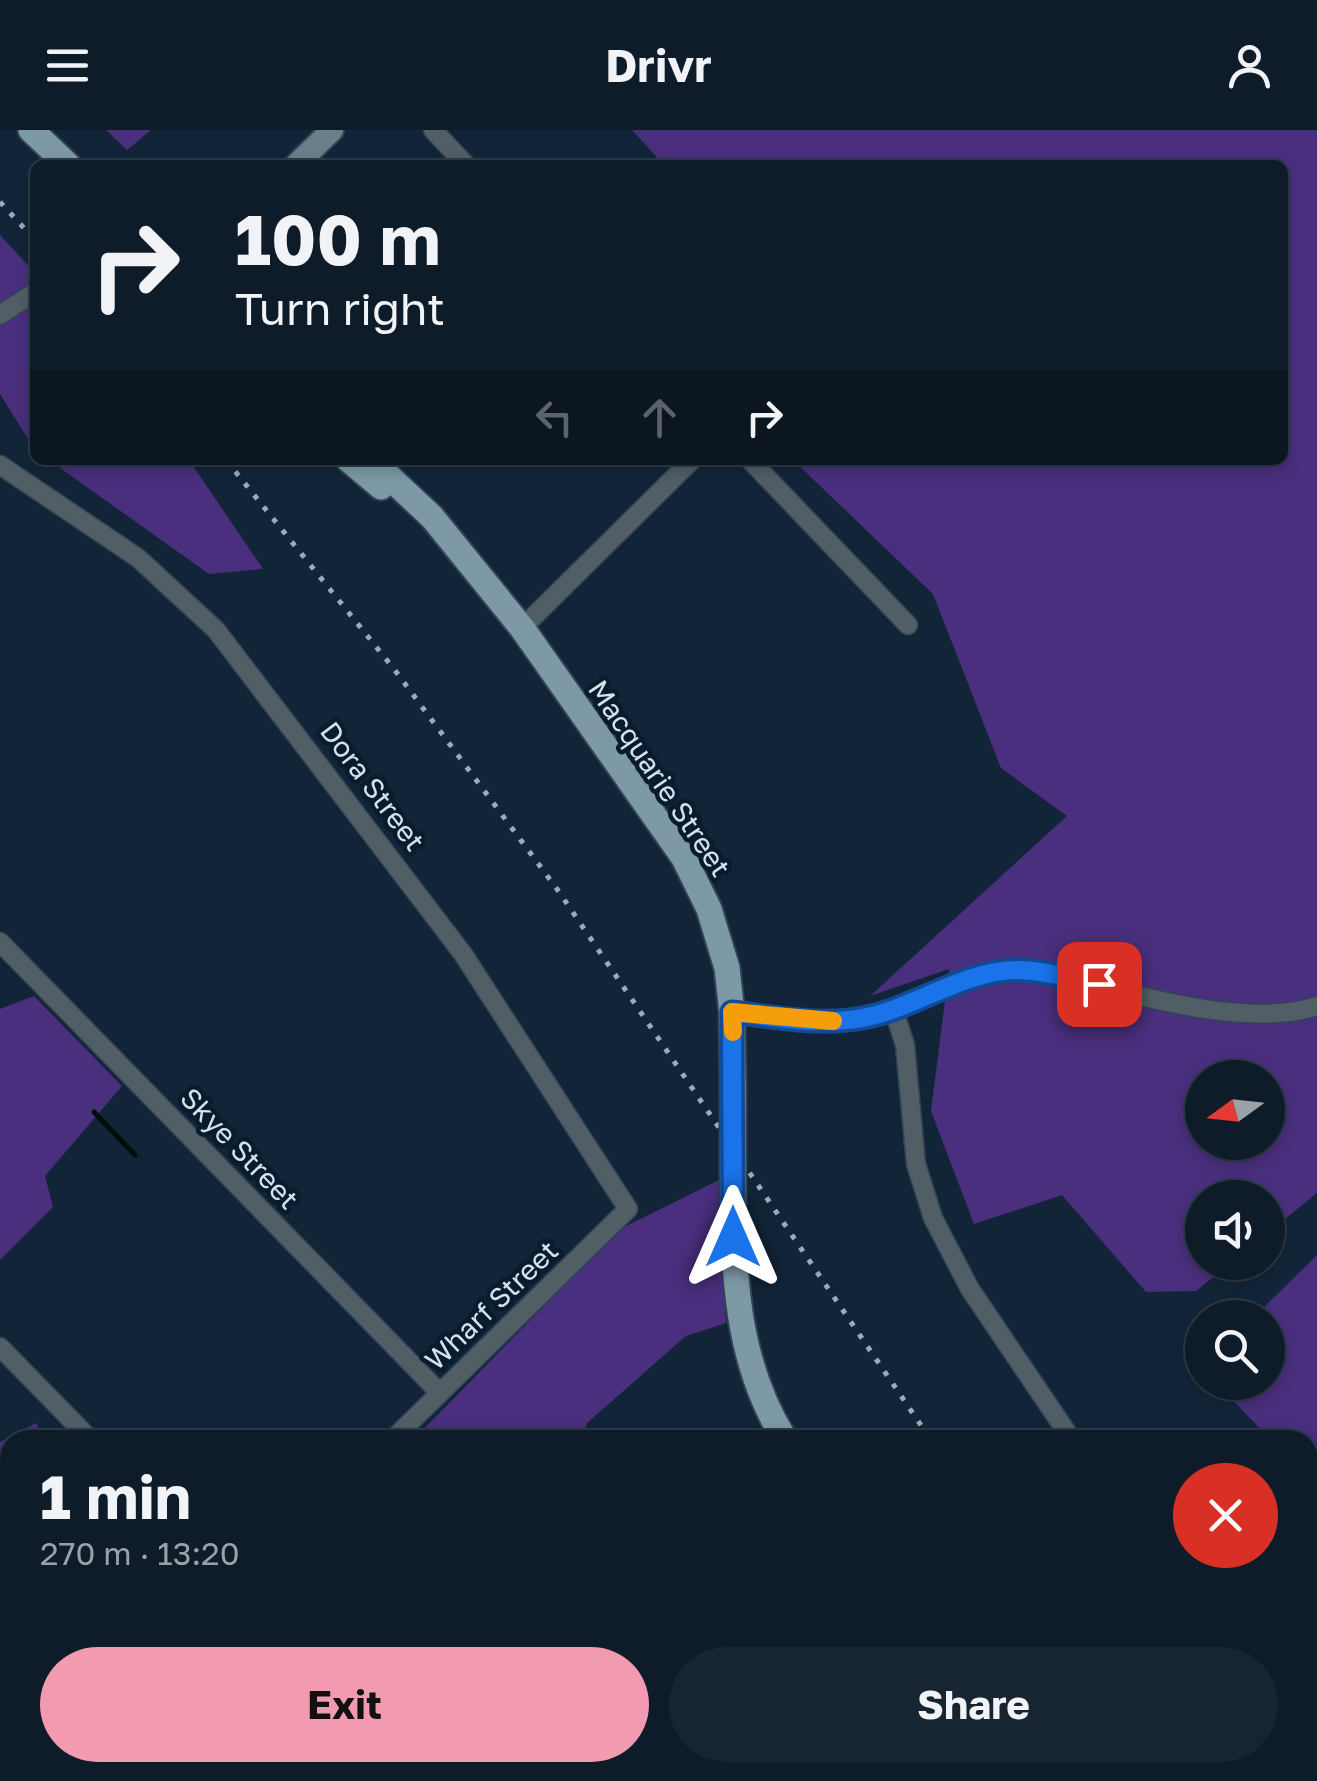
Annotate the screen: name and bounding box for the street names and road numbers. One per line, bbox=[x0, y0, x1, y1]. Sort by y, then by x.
street label: Macquarie Street bbox=[582, 674, 738, 882]
street label: Dora Street bbox=[314, 715, 432, 857]
street label: Skye Street bbox=[174, 1081, 306, 1215]
street label: Wharf Street bbox=[418, 1234, 564, 1376]

